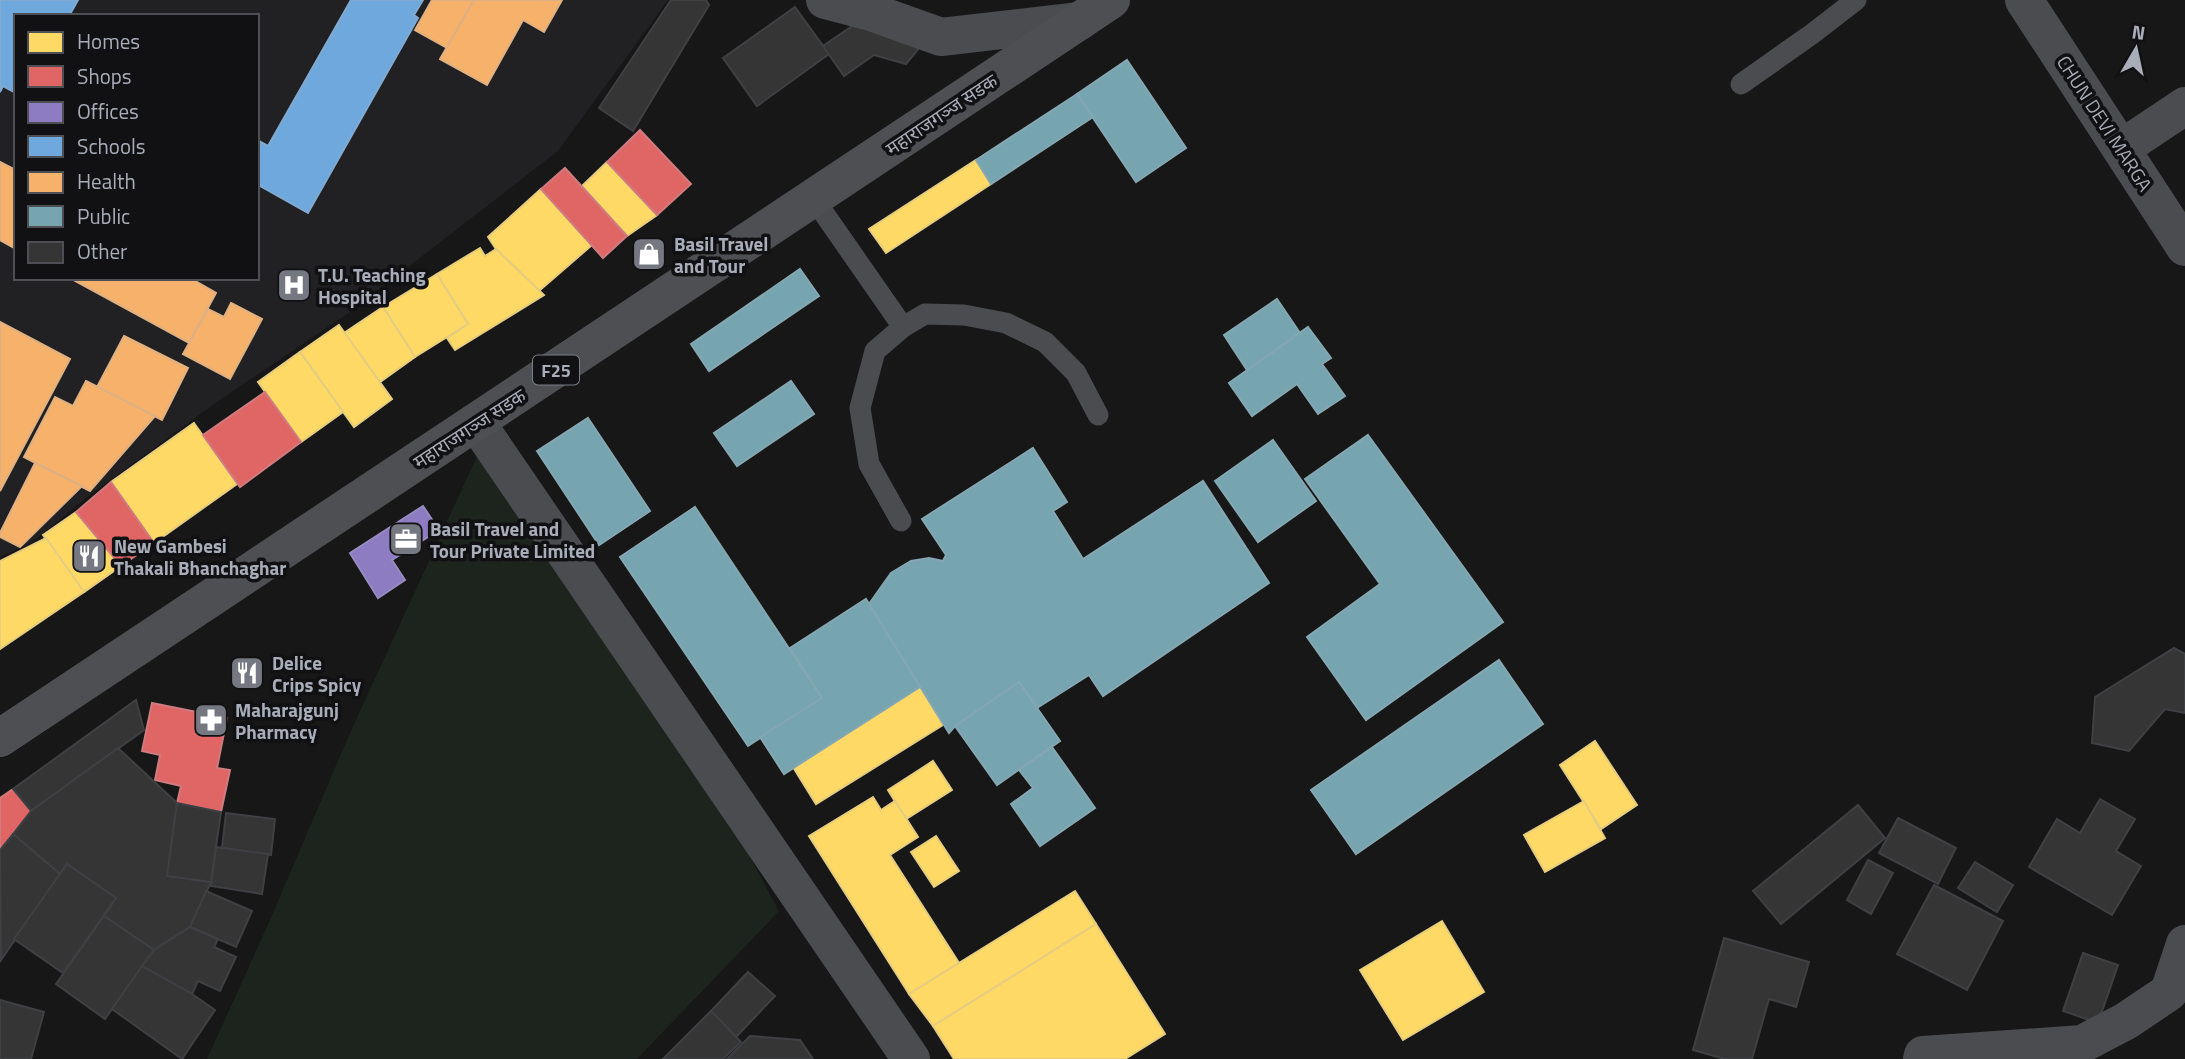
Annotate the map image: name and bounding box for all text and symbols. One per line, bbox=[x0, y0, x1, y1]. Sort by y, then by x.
legend bbox=[14, 14, 259, 280]
north arrow bbox=[2101, 14, 2171, 84]
text: N bbox=[2130, 16, 2148, 47]
text: Homes bbox=[77, 25, 140, 57]
street label: CHUN DEVI MARGA bbox=[2050, 49, 2160, 197]
text: Shops bbox=[77, 60, 132, 92]
street label: महाराजगञ्ज सडक bbox=[879, 66, 1003, 162]
text: Offices bbox=[77, 95, 139, 127]
text: Schools bbox=[77, 130, 146, 162]
text: Health bbox=[77, 165, 136, 197]
text: Public bbox=[77, 200, 130, 232]
place label: Basil Travel and Tour bbox=[674, 229, 768, 280]
text: Other bbox=[77, 235, 127, 267]
shop icon: Basil Travel and Tour bbox=[630, 235, 668, 273]
place label: T.U. Teaching Hospital bbox=[318, 260, 426, 311]
hospital icon: T.U. Teaching Hospital bbox=[275, 266, 313, 304]
road number: F25 bbox=[533, 356, 579, 384]
street label: महाराजगञ्ज सडक bbox=[407, 380, 531, 475]
place label: Basil Travel and Tour Private Limited bbox=[430, 514, 595, 565]
office icon: Basil Travel and Tour Private Limited bbox=[387, 520, 425, 558]
place label: New Gambesi Thakali Bhanchaghar bbox=[114, 531, 286, 582]
restaurant icon: New Gambesi Thakali Bhanchaghar bbox=[70, 537, 108, 575]
place label: Delice Crips Spicy bbox=[272, 648, 362, 699]
restaurant icon: Delice Crips Spicy bbox=[228, 654, 266, 692]
place label: Maharajgunj Pharmacy bbox=[235, 695, 339, 746]
pharmacy icon: Maharajgunj Pharmacy bbox=[192, 701, 230, 739]

